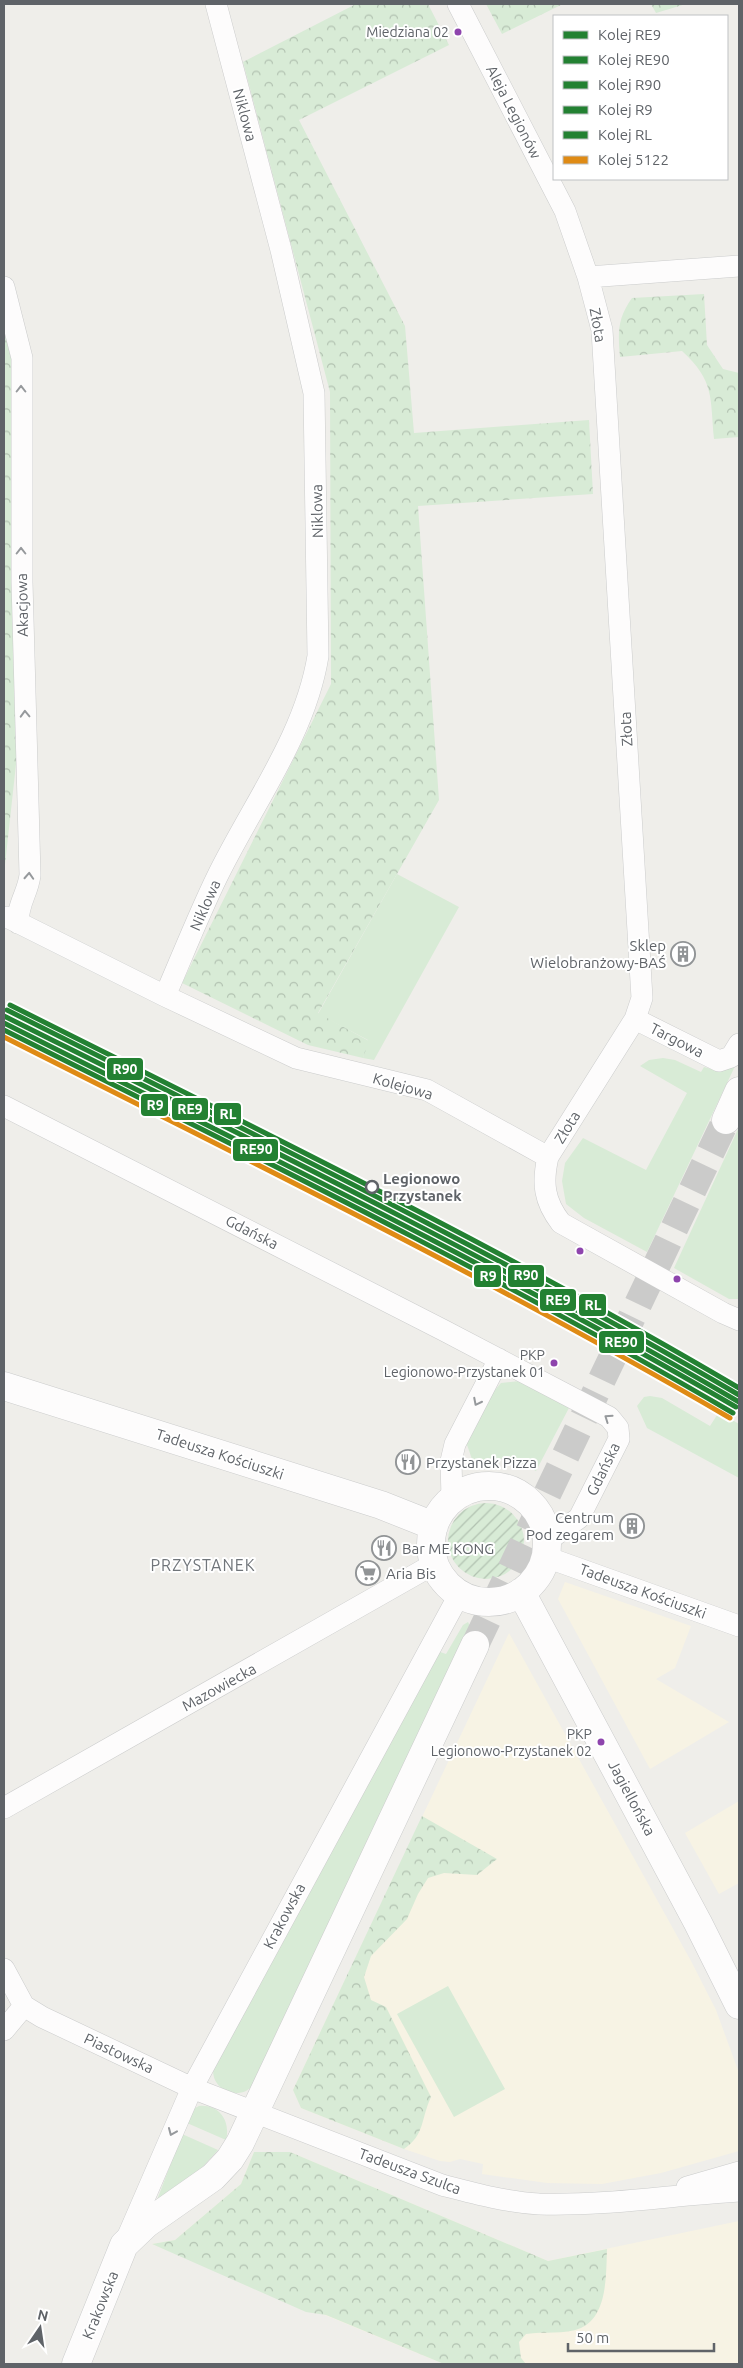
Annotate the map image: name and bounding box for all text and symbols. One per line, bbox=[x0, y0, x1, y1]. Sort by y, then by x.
legend bbox=[553, 15, 728, 180]
place label: Miedziana 02 bbox=[366, 24, 449, 40]
text: Kolej RE9 bbox=[598, 26, 661, 43]
marker: Miedziana 02 bbox=[453, 27, 463, 37]
text: Kolej RE90 bbox=[598, 51, 670, 68]
street label: Aleja Legionów bbox=[483, 62, 545, 162]
text: Kolej R90 bbox=[598, 76, 661, 93]
street label: Niklowa bbox=[230, 87, 260, 143]
text: Kolej R9 bbox=[598, 101, 653, 118]
text: Kolej RL bbox=[598, 126, 652, 143]
text: Kolej 5122 bbox=[598, 151, 669, 168]
street label: Złota bbox=[587, 306, 609, 344]
one-way arrow bbox=[16, 384, 27, 392]
street label: Niklowa bbox=[308, 484, 326, 538]
one-way arrow bbox=[16, 547, 26, 554]
street label: Akacjowa bbox=[13, 573, 31, 637]
one-way arrow bbox=[20, 709, 30, 717]
street label: Złota bbox=[617, 711, 635, 747]
one-way arrow bbox=[23, 872, 34, 880]
street label: Niklowa bbox=[186, 877, 224, 933]
place label: Sklep Wielobranżowy-BAŚ bbox=[530, 937, 666, 971]
building icon: Sklep Wielobranżowy-BAŚ bbox=[670, 941, 696, 967]
street label: Targowa bbox=[647, 1019, 707, 1061]
line badge: R90 bbox=[106, 1057, 144, 1081]
text: R90 bbox=[113, 1061, 138, 1077]
street label: Kolejowa bbox=[371, 1069, 435, 1103]
line badge: R9 bbox=[140, 1093, 169, 1117]
text: R9 bbox=[146, 1097, 164, 1113]
line badge: RE9 bbox=[171, 1097, 209, 1121]
text: RE9 bbox=[177, 1101, 203, 1117]
line badge: RL bbox=[213, 1102, 242, 1126]
text: RL bbox=[220, 1106, 237, 1122]
street label: Złota bbox=[551, 1108, 583, 1146]
line badge: RE90 bbox=[232, 1138, 279, 1162]
text: RE90 bbox=[239, 1141, 273, 1157]
place label: Legionowo Przystanek bbox=[383, 1170, 462, 1204]
marker: Legionowo Przystanek bbox=[365, 1180, 379, 1194]
street label: Gdańska bbox=[223, 1212, 281, 1252]
unlabelled marker bbox=[575, 1246, 585, 1256]
line badge: R9 bbox=[473, 1264, 502, 1288]
line badge: R90 bbox=[507, 1264, 545, 1288]
text: R90 bbox=[514, 1267, 539, 1283]
text: R9 bbox=[479, 1268, 497, 1284]
unlabelled marker bbox=[672, 1274, 682, 1284]
line badge: RE9 bbox=[539, 1288, 577, 1312]
text: RE9 bbox=[545, 1292, 571, 1308]
line badge: RL bbox=[578, 1293, 607, 1317]
text: RL bbox=[585, 1297, 602, 1313]
line badge: RE90 bbox=[598, 1330, 645, 1354]
text: RE90 bbox=[604, 1334, 638, 1350]
place label: PKP Legionowo-Przystanek 01 bbox=[384, 1347, 545, 1380]
marker: PKP Legionowo-Przystanek 01 bbox=[549, 1358, 559, 1368]
one-way arrow bbox=[473, 1397, 483, 1406]
one-way arrow bbox=[604, 1415, 614, 1424]
street label: Tadeusza Kościuszki bbox=[154, 1425, 286, 1483]
street label: Gdańska bbox=[583, 1440, 623, 1498]
restaurant icon: Przystanek Pizza bbox=[395, 1449, 421, 1475]
place label: Przystanek Pizza bbox=[426, 1454, 537, 1471]
place label: Centrum Pod zegarem bbox=[526, 1509, 614, 1543]
building icon: Centrum Pod zegarem bbox=[619, 1513, 645, 1539]
restaurant icon: Bar ME KONG bbox=[371, 1535, 397, 1561]
place label: Bar ME KONG bbox=[402, 1540, 494, 1557]
district label: PRZYSTANEK bbox=[150, 1556, 256, 1574]
supermarket icon: Aria Bis bbox=[355, 1560, 381, 1586]
street label: Tadeusza Kościuszki bbox=[577, 1560, 709, 1622]
place label: Aria Bis bbox=[386, 1565, 436, 1582]
street label: Mazowiecka bbox=[179, 1660, 259, 1714]
place label: PKP Legionowo-Przystanek 02 bbox=[431, 1726, 592, 1759]
marker: PKP Legionowo-Przystanek 02 bbox=[596, 1737, 606, 1747]
street label: Jagiellońska bbox=[605, 1758, 659, 1838]
street label: Krakowska bbox=[260, 1880, 308, 1952]
street label: Piastowska bbox=[81, 2029, 157, 2077]
one-way arrow bbox=[168, 2127, 179, 2136]
street label: Tadeusza Szulca bbox=[357, 2145, 463, 2197]
street label: Krakowska bbox=[79, 2268, 121, 2342]
north arrow bbox=[15, 2303, 65, 2353]
text: N bbox=[36, 2306, 50, 2324]
scale bar bbox=[568, 2320, 714, 2352]
text: 50 m bbox=[576, 2329, 609, 2346]

